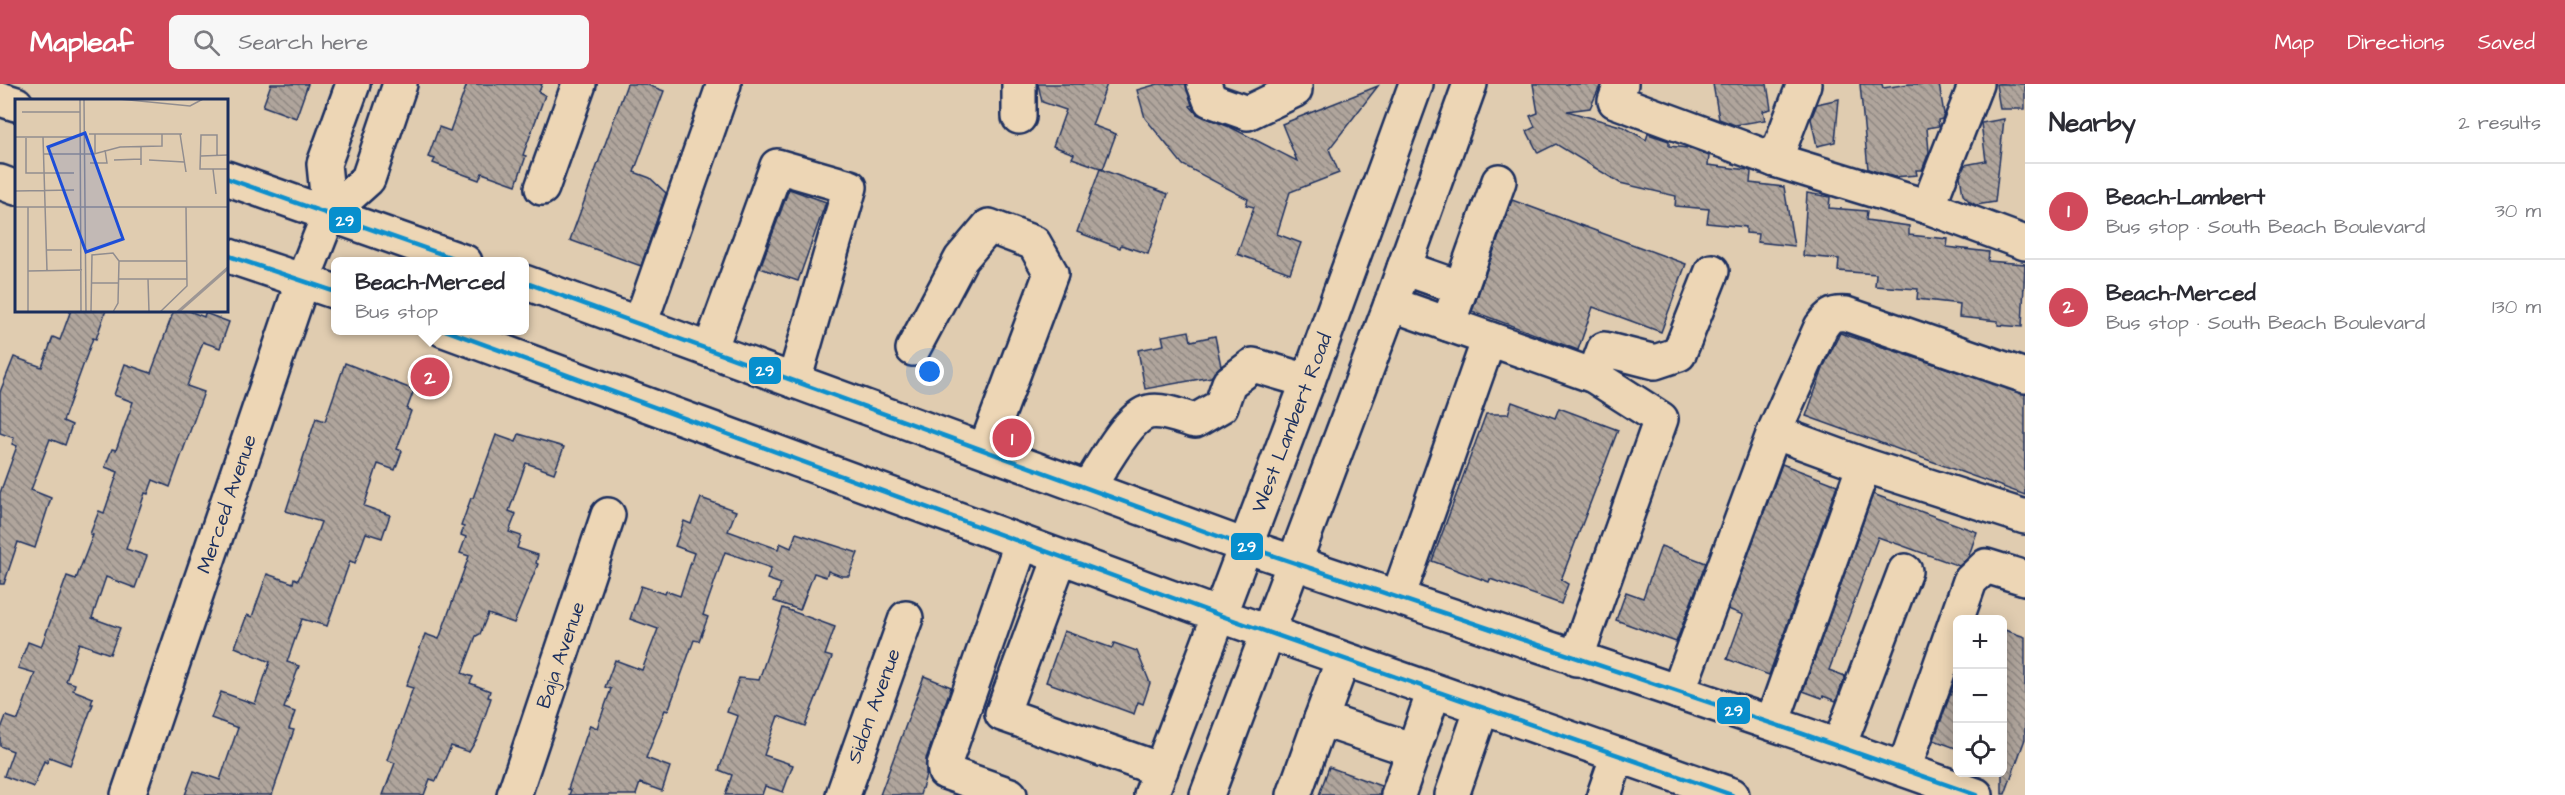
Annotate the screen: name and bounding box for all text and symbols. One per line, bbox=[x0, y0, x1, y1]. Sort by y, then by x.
search box bbox=[169, 15, 589, 69]
text: Mapleaf bbox=[30, 23, 133, 62]
icon: search bbox=[190, 26, 223, 59]
text: Search here bbox=[238, 27, 368, 58]
text: Map bbox=[2274, 28, 2314, 57]
text: Directions bbox=[2347, 28, 2445, 57]
text: Saved bbox=[2478, 28, 2535, 57]
inset map bbox=[15, 99, 228, 312]
text: Nearby bbox=[2049, 105, 2136, 141]
text: 2 results bbox=[2458, 109, 2541, 137]
text: Beach-Lambert bbox=[2106, 182, 2265, 213]
text: 1 bbox=[2067, 197, 2070, 225]
text: 30 m bbox=[2495, 197, 2541, 225]
line badge: 29 bbox=[328, 206, 362, 234]
text: 29 bbox=[335, 210, 354, 232]
text: Bus stop · South Beach Boulevard bbox=[2106, 213, 2425, 241]
popup bbox=[331, 257, 529, 335]
text: Beach-Merced bbox=[355, 267, 505, 298]
text: Beach-Merced bbox=[2106, 278, 2256, 309]
text: 2 bbox=[2063, 293, 2074, 321]
text: 130 m bbox=[2492, 293, 2541, 321]
text: Bus stop bbox=[355, 298, 438, 326]
text: Bus stop · South Beach Boulevard bbox=[2106, 309, 2425, 337]
street label: West Lambert Road bbox=[1245, 329, 1339, 517]
pin: 2 bbox=[410, 354, 450, 400]
line badge: 29 bbox=[748, 356, 782, 385]
your location bbox=[915, 357, 944, 386]
text: 29 bbox=[755, 360, 774, 382]
pin: 1 bbox=[992, 416, 1032, 460]
street label: Merced Avenue bbox=[190, 431, 264, 577]
line badge: 29 bbox=[1230, 532, 1264, 561]
text: 29 bbox=[1237, 536, 1256, 558]
street label: Baja Avenue bbox=[530, 598, 592, 712]
map controls bbox=[1953, 615, 2007, 777]
button: + bbox=[1953, 615, 2007, 669]
street label: Sidon Avenue bbox=[840, 644, 908, 767]
button: − bbox=[1953, 669, 2007, 723]
line badge: 29 bbox=[1716, 696, 1751, 725]
text: 29 bbox=[1724, 700, 1743, 722]
button: locate bbox=[1953, 723, 2007, 777]

